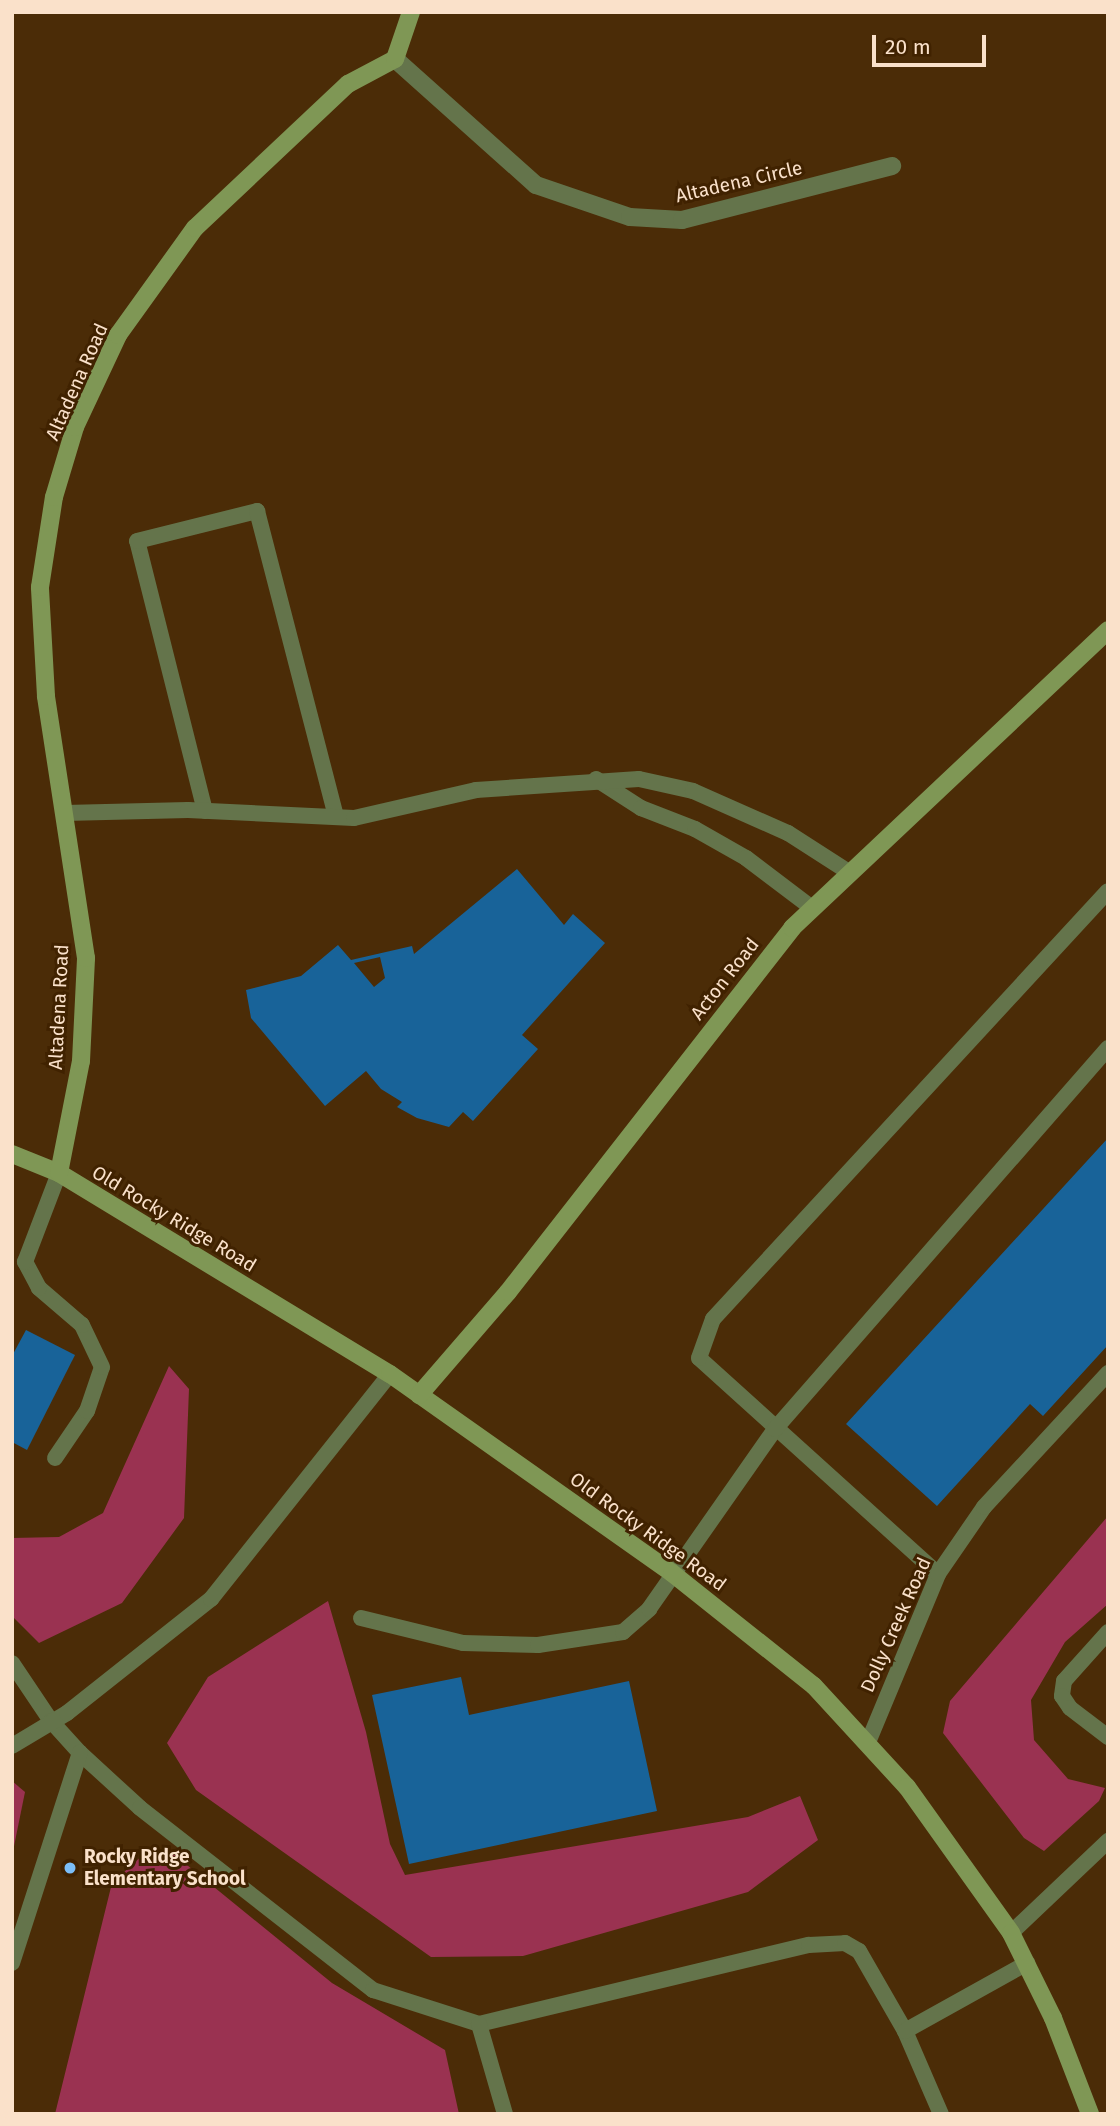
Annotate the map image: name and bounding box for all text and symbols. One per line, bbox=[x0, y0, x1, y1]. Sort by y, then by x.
scale bar bbox=[875, 21, 989, 65]
text: 20 m bbox=[885, 34, 931, 60]
street label: Altadena Circle bbox=[673, 156, 805, 208]
street label: Altadena Road bbox=[41, 320, 113, 444]
street label: Acton Road bbox=[686, 934, 764, 1024]
street label: Altadena Road bbox=[44, 944, 74, 1070]
street label: Old Rocky Ridge Road bbox=[88, 1161, 260, 1277]
street label: Old Rocky Ridge Road bbox=[565, 1468, 731, 1596]
street label: Dolly Creek Road bbox=[856, 1554, 936, 1696]
place label: Rocky Ridge Elementary School bbox=[84, 1846, 246, 1890]
marker: Rocky Ridge Elementary School bbox=[62, 1860, 78, 1876]

